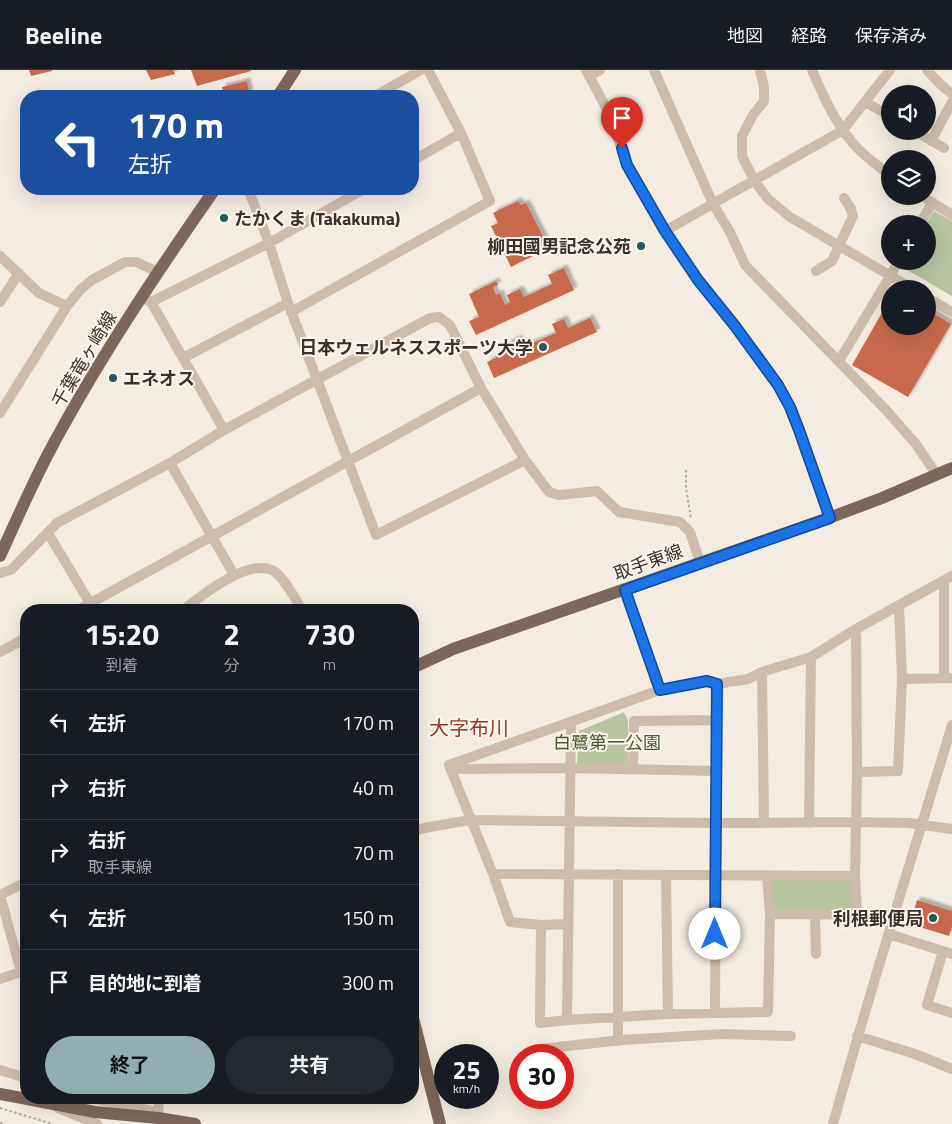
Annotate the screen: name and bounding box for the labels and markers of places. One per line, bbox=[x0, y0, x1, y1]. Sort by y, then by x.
pin bbox=[601, 97, 643, 148]
place label: たかくま (Takakuma) bbox=[234, 205, 400, 232]
marker: たかくま (Takakuma) bbox=[218, 212, 230, 224]
place label: 柳田國男記念公苑 bbox=[487, 233, 631, 260]
marker: 柳田國男記念公苑 bbox=[635, 240, 647, 252]
place label: 日本ウェルネススポーツ大学 bbox=[299, 334, 533, 361]
marker: 日本ウェルネススポーツ大学 bbox=[537, 341, 549, 353]
place label: エネオス bbox=[123, 365, 195, 392]
marker: エネオス bbox=[107, 372, 119, 384]
place label: 利根郵便局 bbox=[833, 905, 923, 932]
marker: 利根郵便局 bbox=[927, 912, 939, 924]

